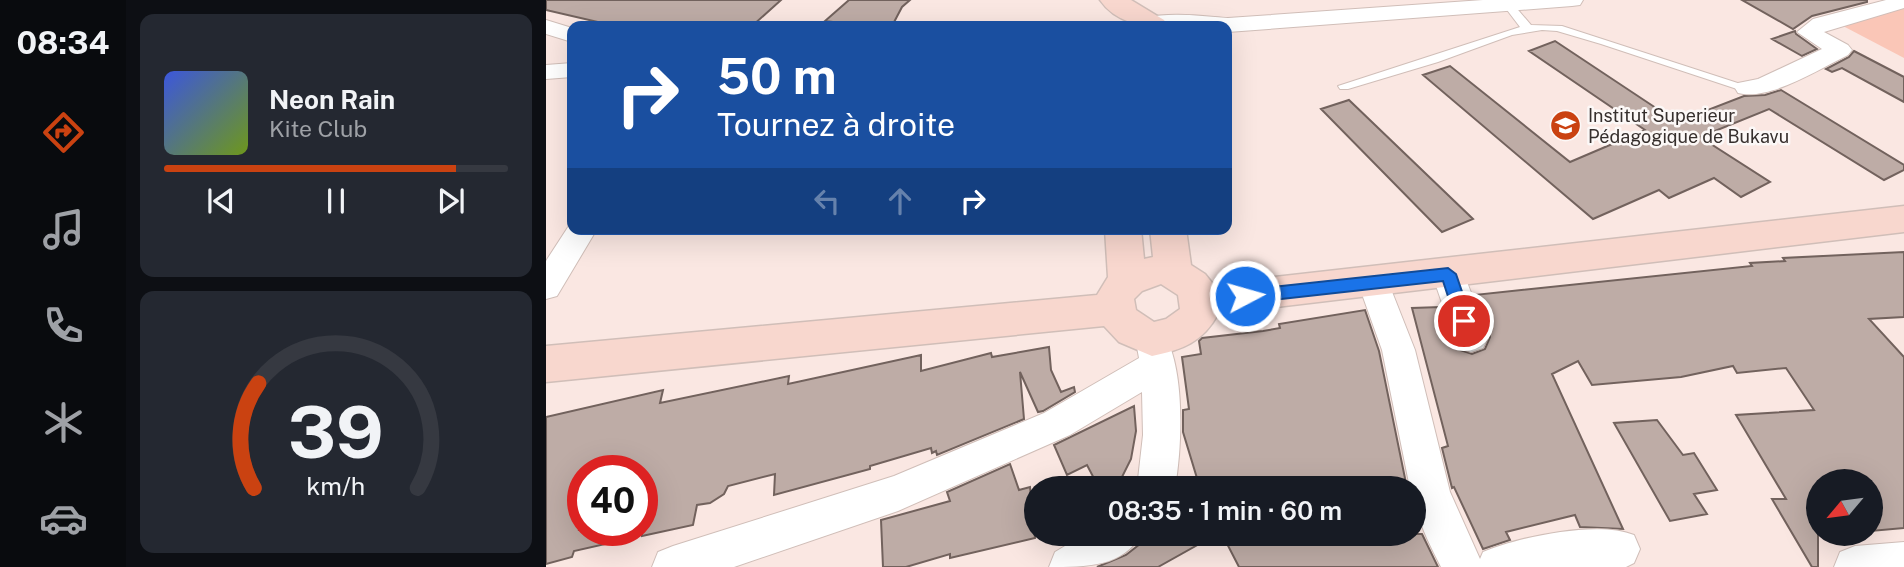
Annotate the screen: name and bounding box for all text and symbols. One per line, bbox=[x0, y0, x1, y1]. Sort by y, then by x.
text: 08:34 bbox=[17, 24, 109, 61]
text: 50 m bbox=[717, 47, 837, 105]
icon: right bbox=[602, 49, 693, 140]
text: Neon Rain bbox=[269, 84, 395, 115]
place label: Institut Superieur Pédagogique de Bukavu bbox=[1588, 105, 1789, 147]
text: Tournez à droite bbox=[717, 106, 955, 143]
icon: directions bbox=[39, 108, 88, 157]
school or university icon: Institut Superieur Pédagogique de Bukavu bbox=[1548, 109, 1582, 143]
text: Kite Club bbox=[269, 115, 367, 142]
icon: previous bbox=[202, 182, 240, 220]
icon: pause bbox=[317, 182, 355, 220]
icon: next bbox=[432, 182, 470, 220]
icon: left bbox=[808, 182, 846, 220]
icon: ahead bbox=[881, 182, 919, 220]
icon: right bbox=[954, 182, 992, 220]
icon: music bbox=[39, 205, 88, 254]
position arrow bbox=[1208, 259, 1282, 333]
pin bbox=[1434, 291, 1494, 351]
icon: phone bbox=[39, 301, 88, 350]
icon: arrive bbox=[1445, 302, 1483, 340]
text: 39 bbox=[288, 389, 384, 474]
icon: climate bbox=[39, 398, 88, 447]
speed limit sign: 40 bbox=[567, 455, 658, 546]
north arrow bbox=[1806, 469, 1883, 546]
map controls bbox=[1806, 469, 1883, 546]
text: km/h bbox=[307, 471, 365, 501]
icon: car bbox=[39, 494, 88, 543]
text: 08:35 · 1 min · 60 m bbox=[1108, 495, 1342, 526]

